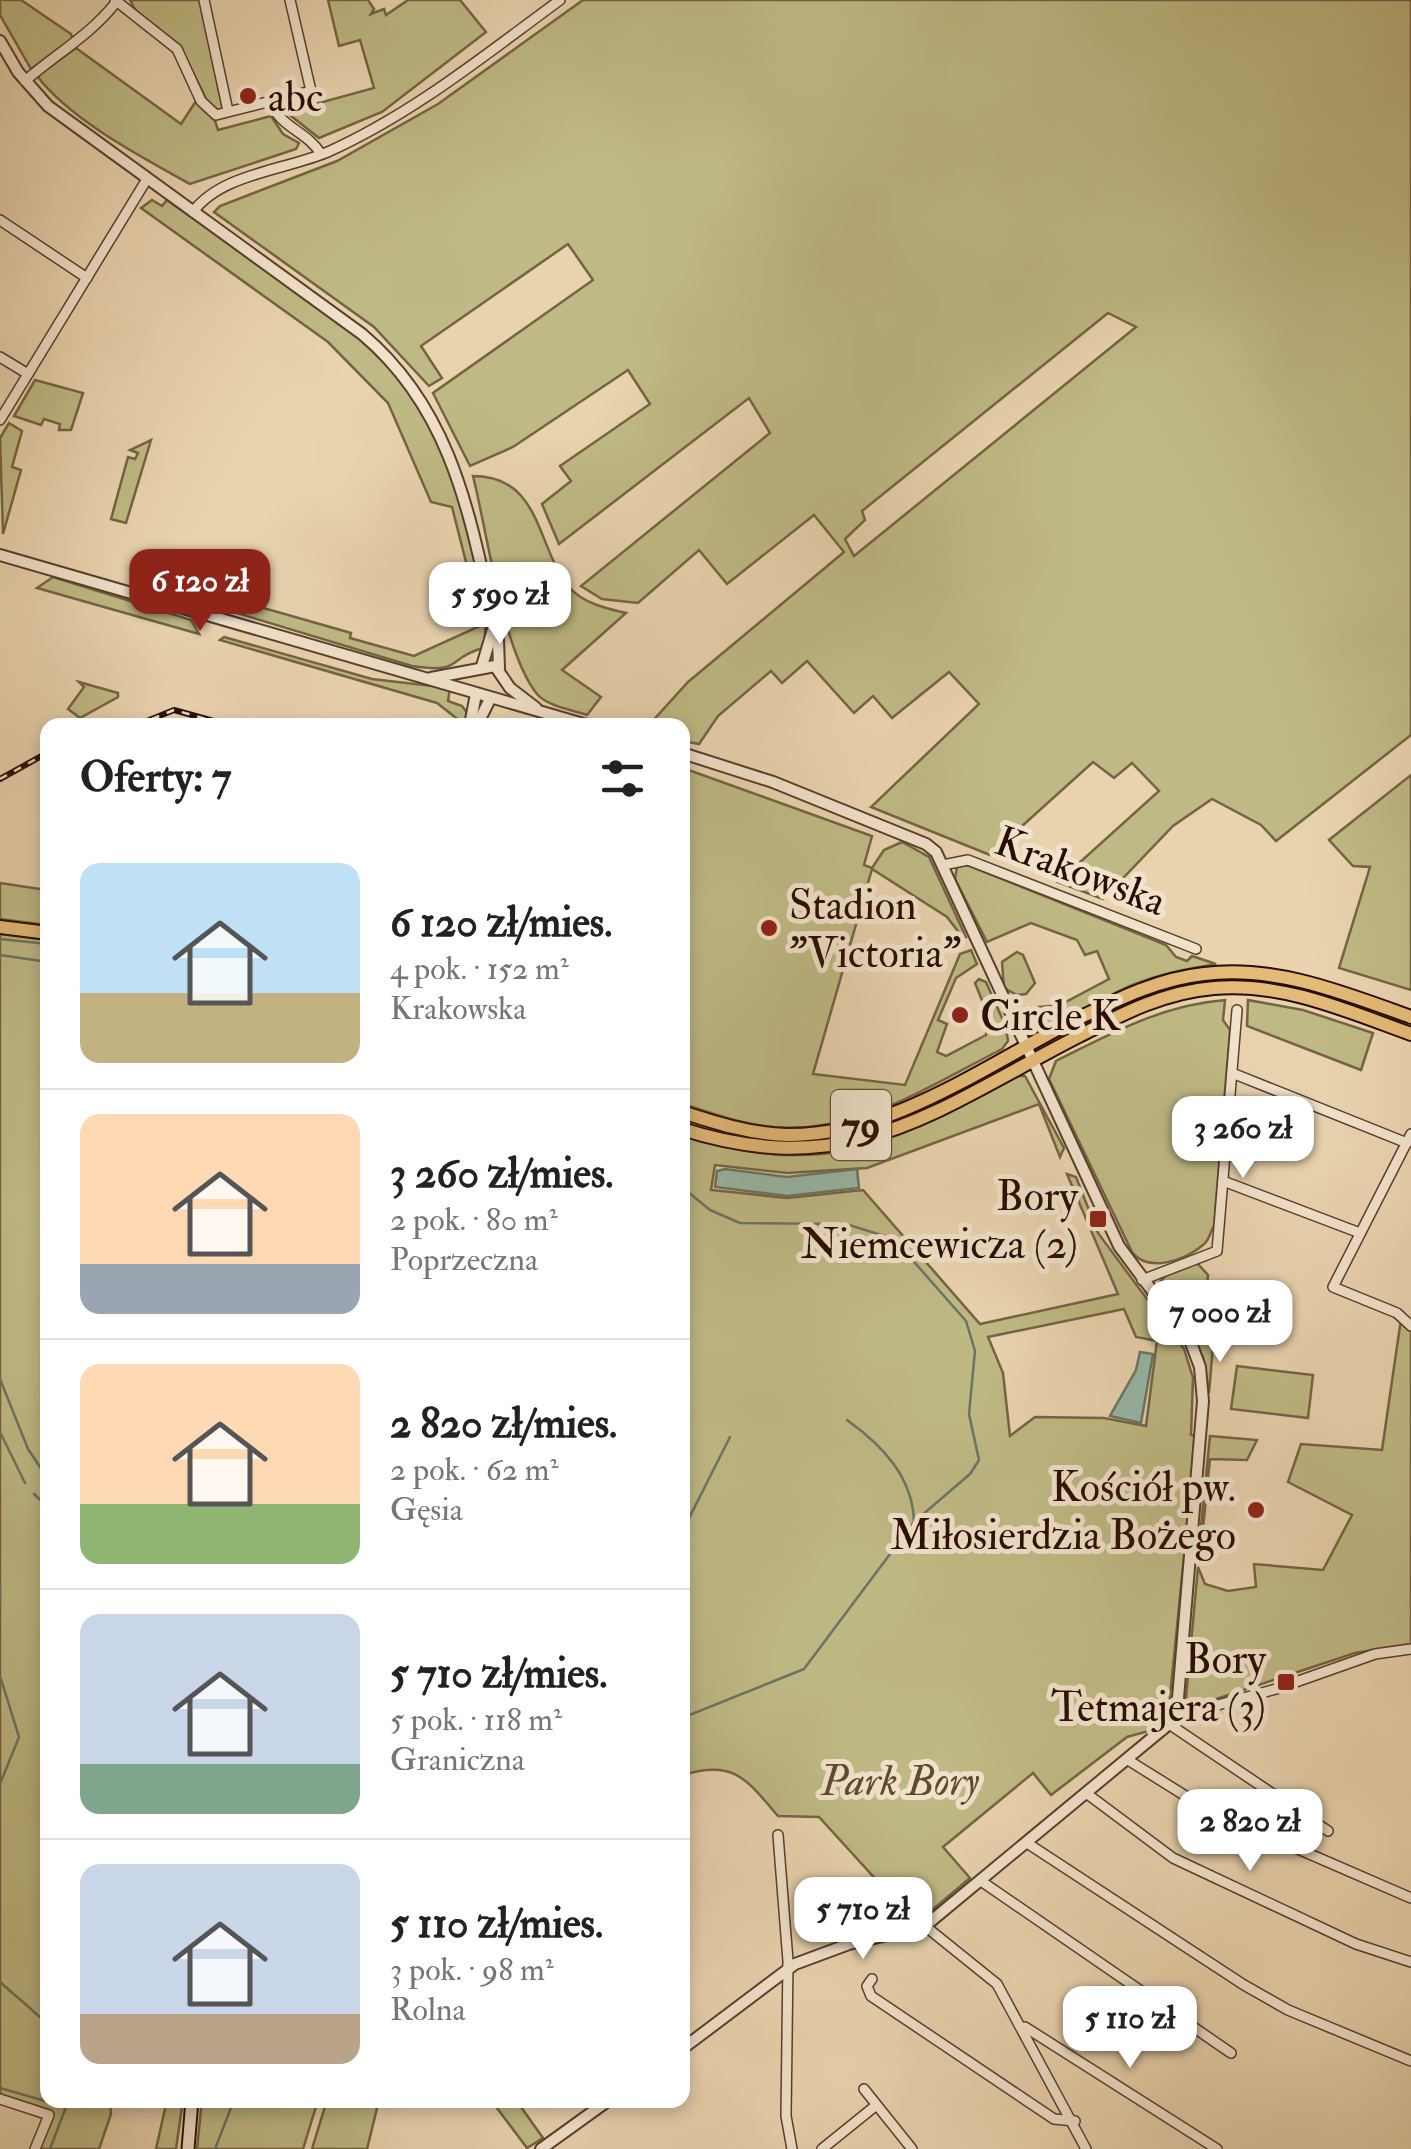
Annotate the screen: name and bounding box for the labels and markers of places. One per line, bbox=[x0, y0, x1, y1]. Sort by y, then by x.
place label: abc bbox=[268, 72, 323, 124]
marker: abc bbox=[237, 85, 259, 107]
pin: 6 120 zł bbox=[97, 549, 303, 634]
pin: 5 590 zł bbox=[397, 562, 603, 647]
place label: Stadion "Victoria" bbox=[789, 880, 961, 980]
marker: Stadion "Victoria" bbox=[758, 917, 780, 939]
place label: Circle K bbox=[980, 991, 1121, 1043]
marker: Circle K bbox=[949, 1004, 971, 1026]
pin: 3 260 zł bbox=[1140, 1096, 1346, 1181]
place label: Bory Niemcewicza (2) bbox=[801, 1171, 1079, 1271]
marker: Bory Niemcewicza (2) bbox=[1087, 1208, 1109, 1230]
pin: 7 000 zł bbox=[1117, 1280, 1323, 1365]
place label: Kościół pw. Miłosierdzia Bożego bbox=[890, 1462, 1236, 1562]
marker: Kościół pw. Miłosierdzia Bożego bbox=[1245, 1499, 1267, 1521]
place label: Bory Tetmajera (3) bbox=[1051, 1634, 1267, 1734]
marker: Bory Tetmajera (3) bbox=[1275, 1671, 1297, 1693]
pin: 2 820 zł bbox=[1147, 1789, 1353, 1874]
pin: 5 710 zł bbox=[760, 1877, 966, 1962]
pin: 5 110 zł bbox=[1027, 1986, 1233, 2071]

